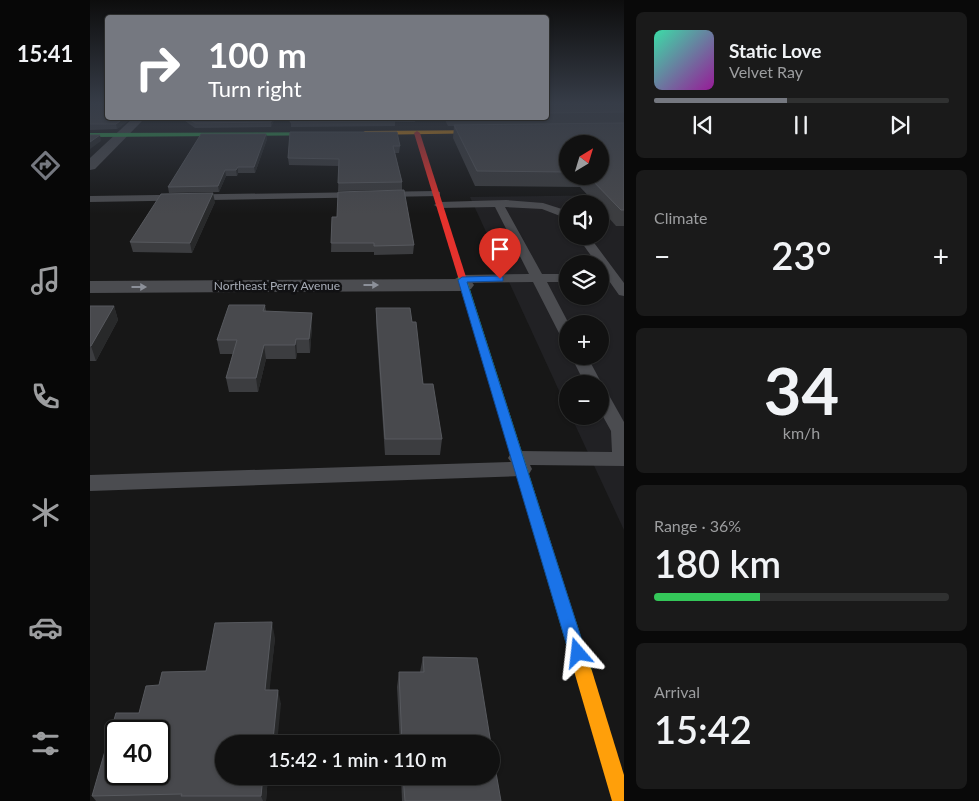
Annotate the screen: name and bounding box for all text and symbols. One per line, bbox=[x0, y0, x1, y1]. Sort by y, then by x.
text: 100 m bbox=[208, 33, 307, 75]
icon: right bbox=[125, 35, 190, 100]
text: Static Love bbox=[729, 39, 821, 62]
text: 15:41 bbox=[17, 40, 73, 67]
text: Velvet Ray bbox=[729, 62, 803, 81]
text: Turn right bbox=[208, 75, 302, 102]
icon: previous bbox=[689, 111, 717, 139]
icon: pause bbox=[787, 111, 815, 139]
icon: next bbox=[886, 111, 914, 139]
north arrow bbox=[559, 135, 609, 185]
map controls bbox=[559, 135, 609, 425]
icon: directions bbox=[28, 148, 63, 183]
button: sound bbox=[559, 195, 609, 245]
text: Climate bbox=[654, 208, 707, 227]
pin bbox=[479, 228, 521, 279]
text: 23° bbox=[772, 232, 831, 278]
icon: arrive bbox=[486, 235, 514, 263]
text: − bbox=[654, 239, 670, 273]
text: + bbox=[933, 239, 949, 273]
button: layers bbox=[559, 255, 609, 305]
icon: music bbox=[28, 263, 63, 298]
street label: Northeast Perry Avenue bbox=[214, 278, 340, 293]
one-way arrow bbox=[363, 281, 379, 289]
one-way arrow bbox=[131, 283, 147, 291]
button: + bbox=[559, 315, 609, 365]
text: 34 bbox=[764, 351, 839, 429]
button: − bbox=[559, 375, 609, 425]
icon: phone bbox=[28, 379, 63, 414]
text: km/h bbox=[783, 423, 820, 442]
icon: climate bbox=[28, 495, 63, 530]
text: Range · 36% bbox=[654, 516, 741, 535]
text: 180 km bbox=[654, 540, 781, 586]
icon: car bbox=[28, 610, 63, 645]
position arrow bbox=[551, 626, 603, 678]
text: Arrival bbox=[654, 682, 700, 701]
text: 15:42 bbox=[654, 706, 752, 752]
speed limit sign: 40 bbox=[105, 720, 170, 785]
icon: filters bbox=[28, 726, 63, 761]
text: 15:42 · 1 min · 110 m bbox=[268, 748, 447, 771]

